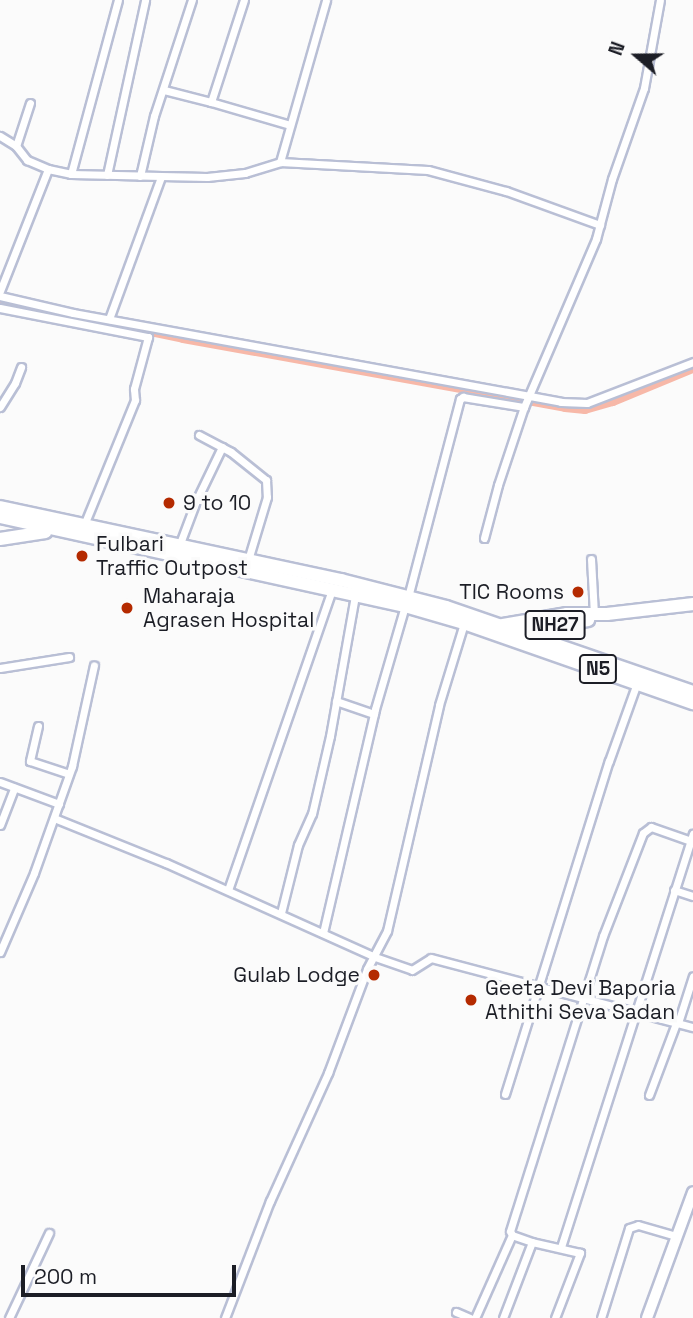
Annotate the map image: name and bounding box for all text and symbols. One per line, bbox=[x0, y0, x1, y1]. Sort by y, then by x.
north arrow bbox=[602, 21, 672, 91]
text: N bbox=[603, 38, 631, 59]
place label: 9 to 10 bbox=[183, 490, 251, 516]
marker: 9 to 10 bbox=[161, 495, 177, 511]
place label: Fulbari Traffic Outpost bbox=[96, 531, 248, 581]
marker: Fulbari Traffic Outpost bbox=[74, 548, 90, 564]
place label: TIC Rooms bbox=[459, 579, 564, 605]
place label: Maharaja Agrasen Hospital bbox=[143, 583, 314, 633]
marker: TIC Rooms bbox=[570, 584, 586, 600]
marker: Maharaja Agrasen Hospital bbox=[117, 598, 137, 618]
road number: NH27 bbox=[524, 610, 586, 640]
road number: N5 bbox=[579, 654, 617, 684]
place label: Gulab Lodge bbox=[233, 962, 360, 988]
marker: Gulab Lodge bbox=[366, 967, 382, 983]
place label: Geeta Devi Baporia Athithi Seva Sadan bbox=[485, 975, 676, 1025]
marker: Geeta Devi Baporia Athithi Seva Sadan bbox=[463, 992, 479, 1008]
scale bar bbox=[24, 1252, 240, 1296]
text: 200 m bbox=[34, 1263, 97, 1290]

